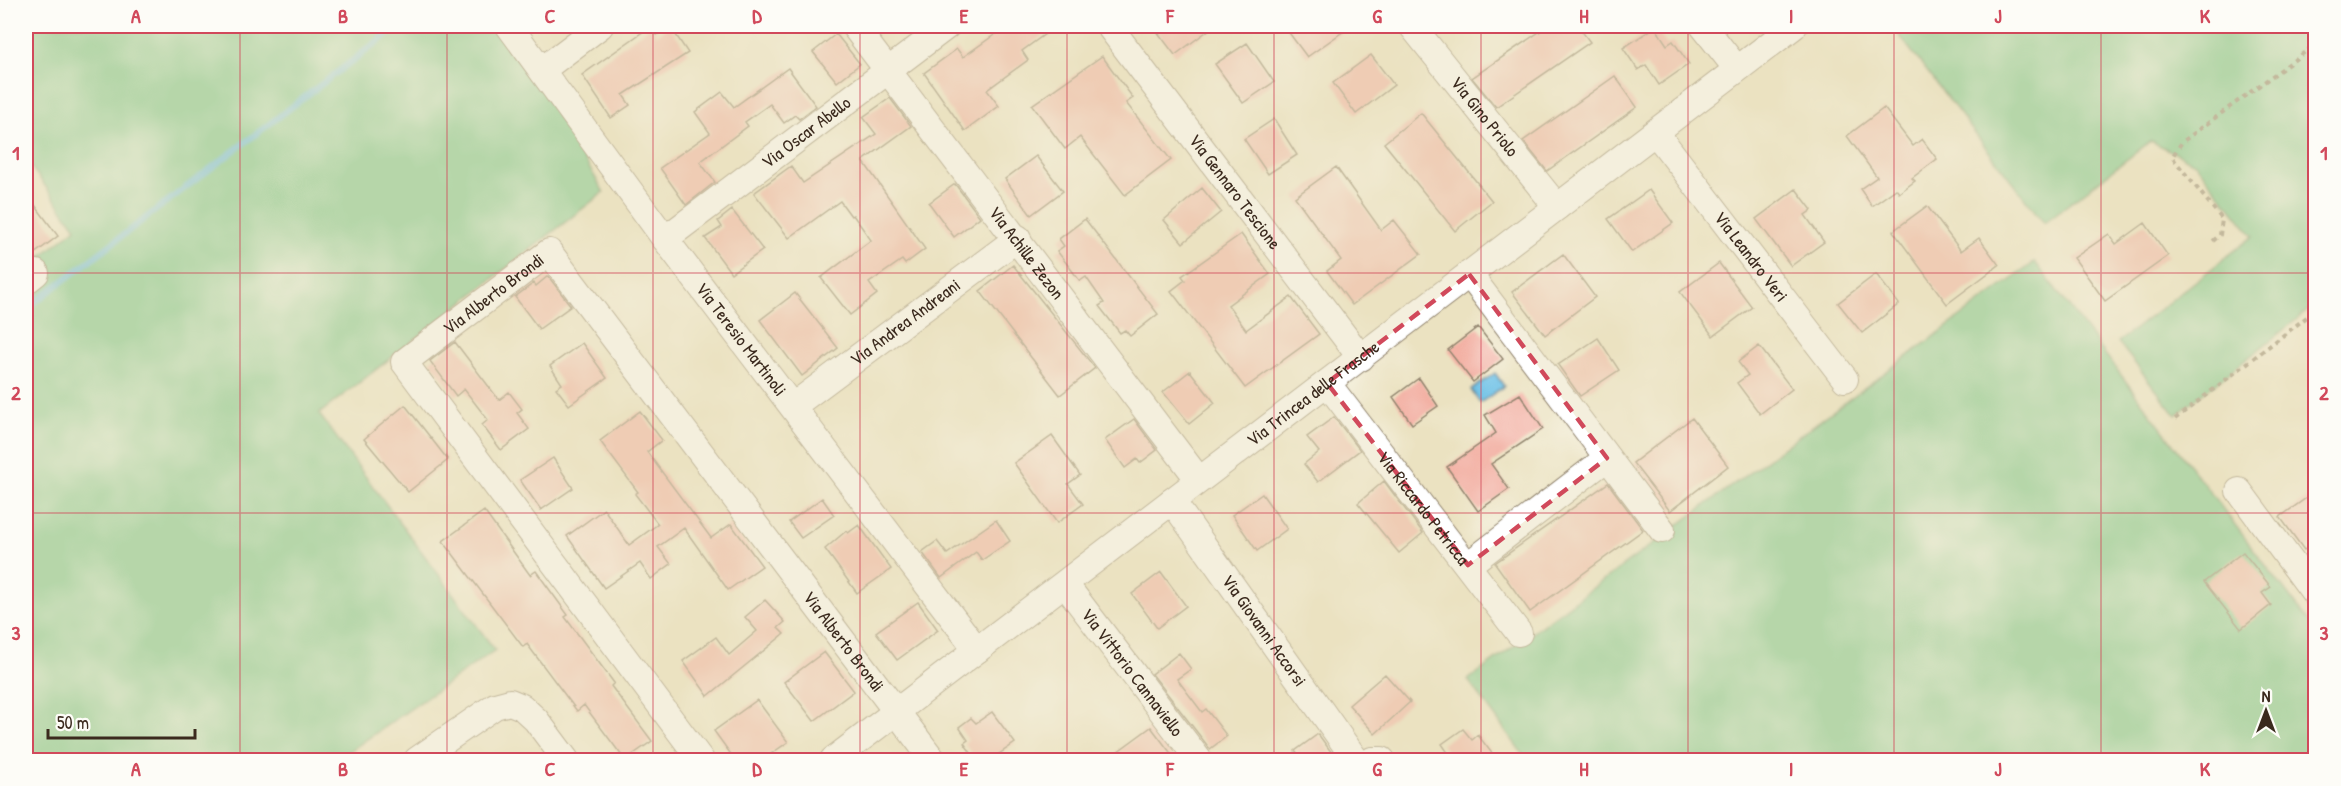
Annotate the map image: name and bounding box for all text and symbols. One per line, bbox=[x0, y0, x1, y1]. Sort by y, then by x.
text: A bbox=[131, 2, 141, 29]
text: B bbox=[338, 2, 348, 29]
text: C bbox=[545, 2, 556, 29]
text: D bbox=[752, 2, 762, 29]
text: E bbox=[960, 2, 969, 29]
text: F bbox=[1165, 2, 1175, 29]
text: G bbox=[1372, 2, 1382, 29]
text: H bbox=[1579, 2, 1589, 29]
text: I bbox=[1789, 2, 1793, 29]
text: J bbox=[1994, 2, 2002, 29]
text: K bbox=[2200, 2, 2211, 29]
street label: Via Gino Priolo bbox=[1445, 71, 1525, 162]
street label: Via Oscar Abello bbox=[756, 90, 856, 174]
street label: Via Gennaro Tescione bbox=[1183, 128, 1287, 254]
text: 1 bbox=[12, 139, 20, 166]
text: 1 bbox=[2320, 139, 2328, 166]
street label: Via Achille Zezon bbox=[983, 201, 1070, 304]
street label: Via Leandro Veri bbox=[1709, 206, 1794, 307]
street label: Via Alberto Brondi bbox=[438, 247, 549, 340]
street label: Via Andrea Andreani bbox=[845, 272, 965, 371]
street label: Via Teresio Martinoli bbox=[690, 277, 793, 401]
street label: Via Trincea delle Frasche bbox=[1241, 334, 1384, 452]
text: 2 bbox=[11, 379, 21, 406]
text: 2 bbox=[2319, 379, 2329, 406]
street label: Via Riccardo Petricca bbox=[1372, 446, 1476, 570]
street label: Via Giovanni Accorsi bbox=[1216, 569, 1313, 691]
street label: Via Alberto Brondi bbox=[798, 586, 890, 697]
street label: Via Vittorio Cannaviello bbox=[1076, 603, 1190, 741]
text: 3 bbox=[12, 619, 21, 646]
text: 3 bbox=[2320, 619, 2329, 646]
north arrow bbox=[2236, 681, 2296, 741]
text: N bbox=[2262, 685, 2271, 707]
scale bar bbox=[48, 702, 195, 740]
text: 50 m bbox=[57, 710, 89, 735]
text: A bbox=[131, 755, 141, 782]
text: B bbox=[338, 755, 348, 782]
text: C bbox=[545, 755, 556, 782]
text: D bbox=[752, 755, 762, 782]
text: E bbox=[960, 755, 969, 782]
text: F bbox=[1165, 755, 1175, 782]
text: G bbox=[1372, 755, 1382, 782]
text: H bbox=[1579, 755, 1589, 782]
text: I bbox=[1789, 755, 1793, 782]
text: J bbox=[1994, 755, 2002, 782]
text: K bbox=[2200, 755, 2211, 782]

